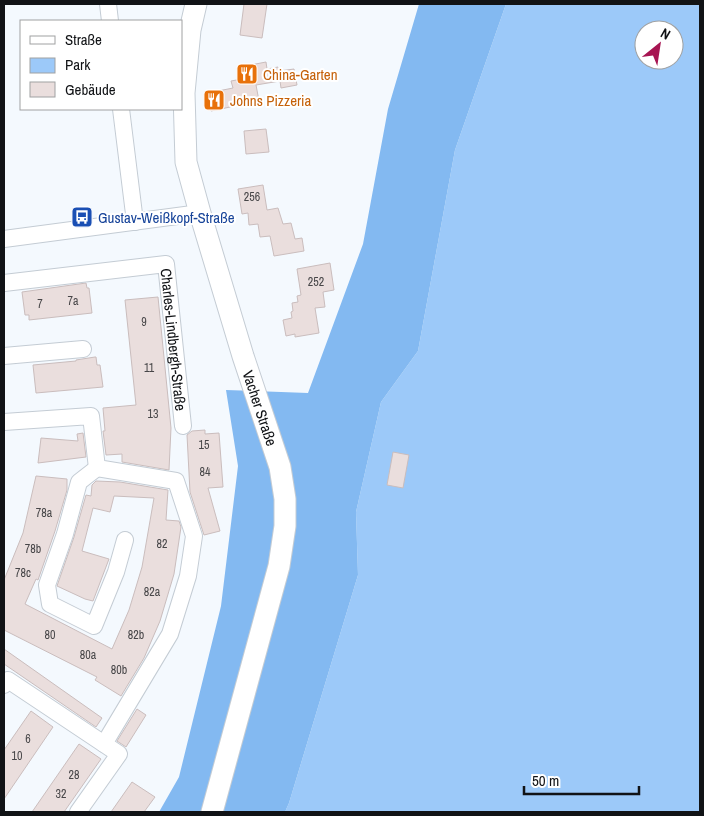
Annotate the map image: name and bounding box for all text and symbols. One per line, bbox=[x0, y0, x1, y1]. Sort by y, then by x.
legend bbox=[20, 20, 182, 110]
north arrow bbox=[634, 20, 684, 70]
text: N bbox=[657, 24, 674, 44]
text: Straße bbox=[65, 29, 102, 50]
text: Park bbox=[65, 54, 91, 75]
restaurant icon: China-Garten bbox=[235, 62, 259, 86]
place label: China-Garten bbox=[263, 64, 338, 85]
text: Gebäude bbox=[65, 79, 116, 100]
restaurant icon: Johns Pizzeria bbox=[202, 88, 226, 112]
place label: Johns Pizzeria bbox=[230, 90, 312, 111]
house number: 256 bbox=[244, 189, 260, 205]
bus stop icon: Gustav-Weißkopf-Straße bbox=[70, 205, 94, 229]
place label: Gustav-Weißkopf-Straße bbox=[98, 207, 235, 228]
street label: Charles-Lindbergh-Straße bbox=[156, 267, 192, 412]
house number: 252 bbox=[308, 274, 324, 290]
house number: 7a bbox=[68, 293, 79, 309]
house number: 7 bbox=[37, 296, 43, 312]
house number: 9 bbox=[141, 314, 147, 330]
house number: 11 bbox=[144, 360, 155, 376]
street label: Vacher Straße bbox=[238, 367, 283, 449]
house number: 13 bbox=[148, 406, 158, 422]
house number: 15 bbox=[199, 437, 210, 453]
house number: 84 bbox=[200, 464, 211, 480]
house number: 78a bbox=[36, 505, 53, 521]
house number: 82 bbox=[157, 536, 167, 552]
house number: 78b bbox=[25, 541, 41, 557]
house number: 78c bbox=[15, 565, 31, 581]
house number: 82a bbox=[144, 584, 161, 600]
house number: 80 bbox=[45, 627, 55, 643]
house number: 82b bbox=[128, 627, 144, 643]
house number: 80a bbox=[80, 647, 97, 663]
house number: 80b bbox=[111, 662, 127, 678]
house number: 6 bbox=[25, 731, 31, 747]
house number: 10 bbox=[12, 748, 22, 764]
scale bar bbox=[524, 764, 639, 796]
house number: 28 bbox=[69, 767, 79, 783]
text: 50 m bbox=[532, 770, 559, 791]
house number: 32 bbox=[56, 786, 66, 802]

